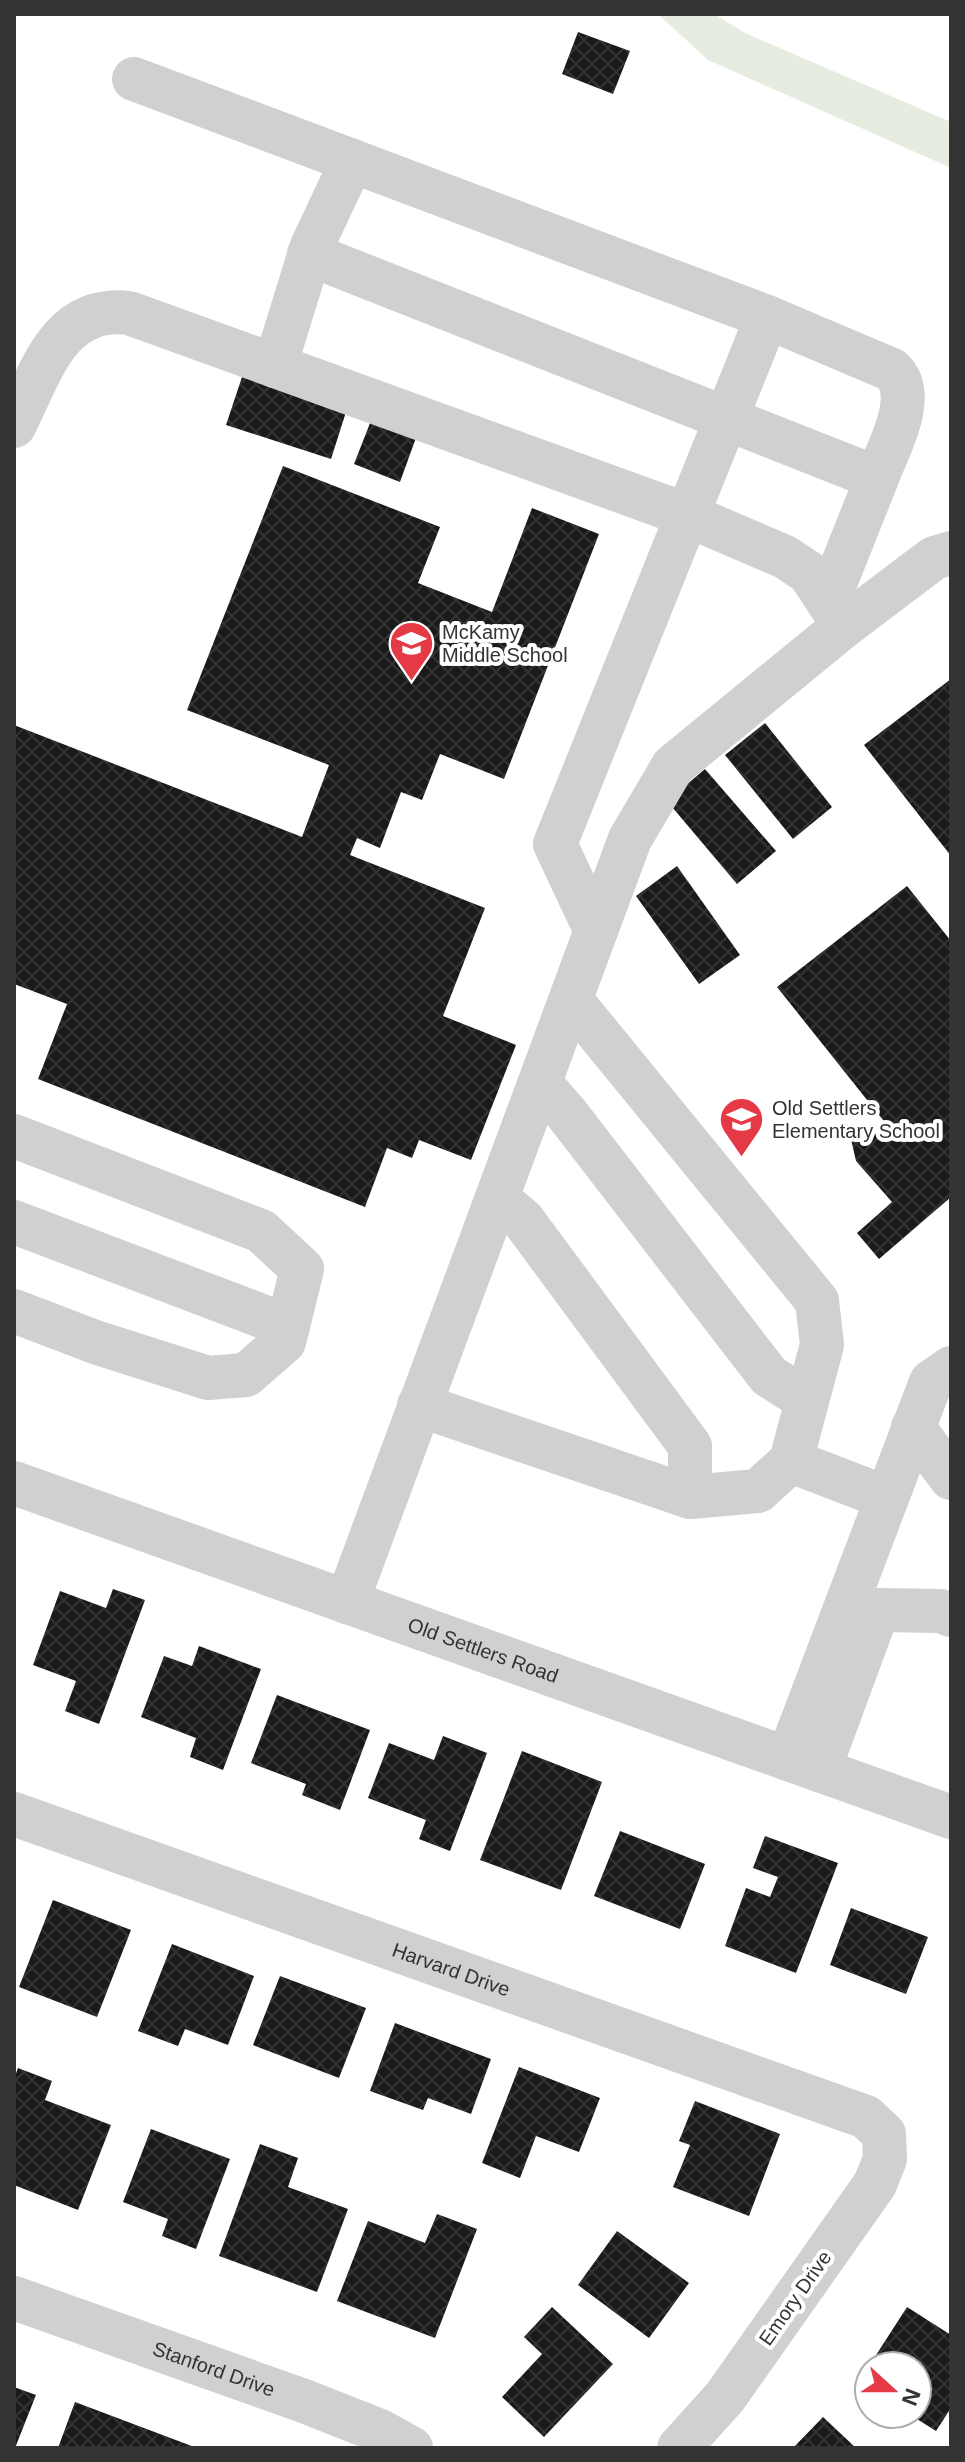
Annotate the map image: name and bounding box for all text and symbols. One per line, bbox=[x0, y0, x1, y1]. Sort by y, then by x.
school or university icon: McKamy Middle School bbox=[387, 620, 435, 683]
place label: McKamy Middle School bbox=[442, 621, 568, 666]
school or university icon: Old Settlers Elementary School bbox=[717, 1096, 765, 1159]
place label: Old Settlers Elementary School bbox=[772, 1097, 940, 1142]
street label: Old Settlers Road bbox=[405, 1613, 561, 1687]
street label: Harvard Drive bbox=[389, 1938, 513, 2001]
street label: Emory Drive bbox=[754, 2247, 836, 2349]
street label: Stanford Drive bbox=[150, 2337, 278, 2401]
north arrow bbox=[853, 2350, 933, 2430]
text: N bbox=[897, 2385, 926, 2409]

